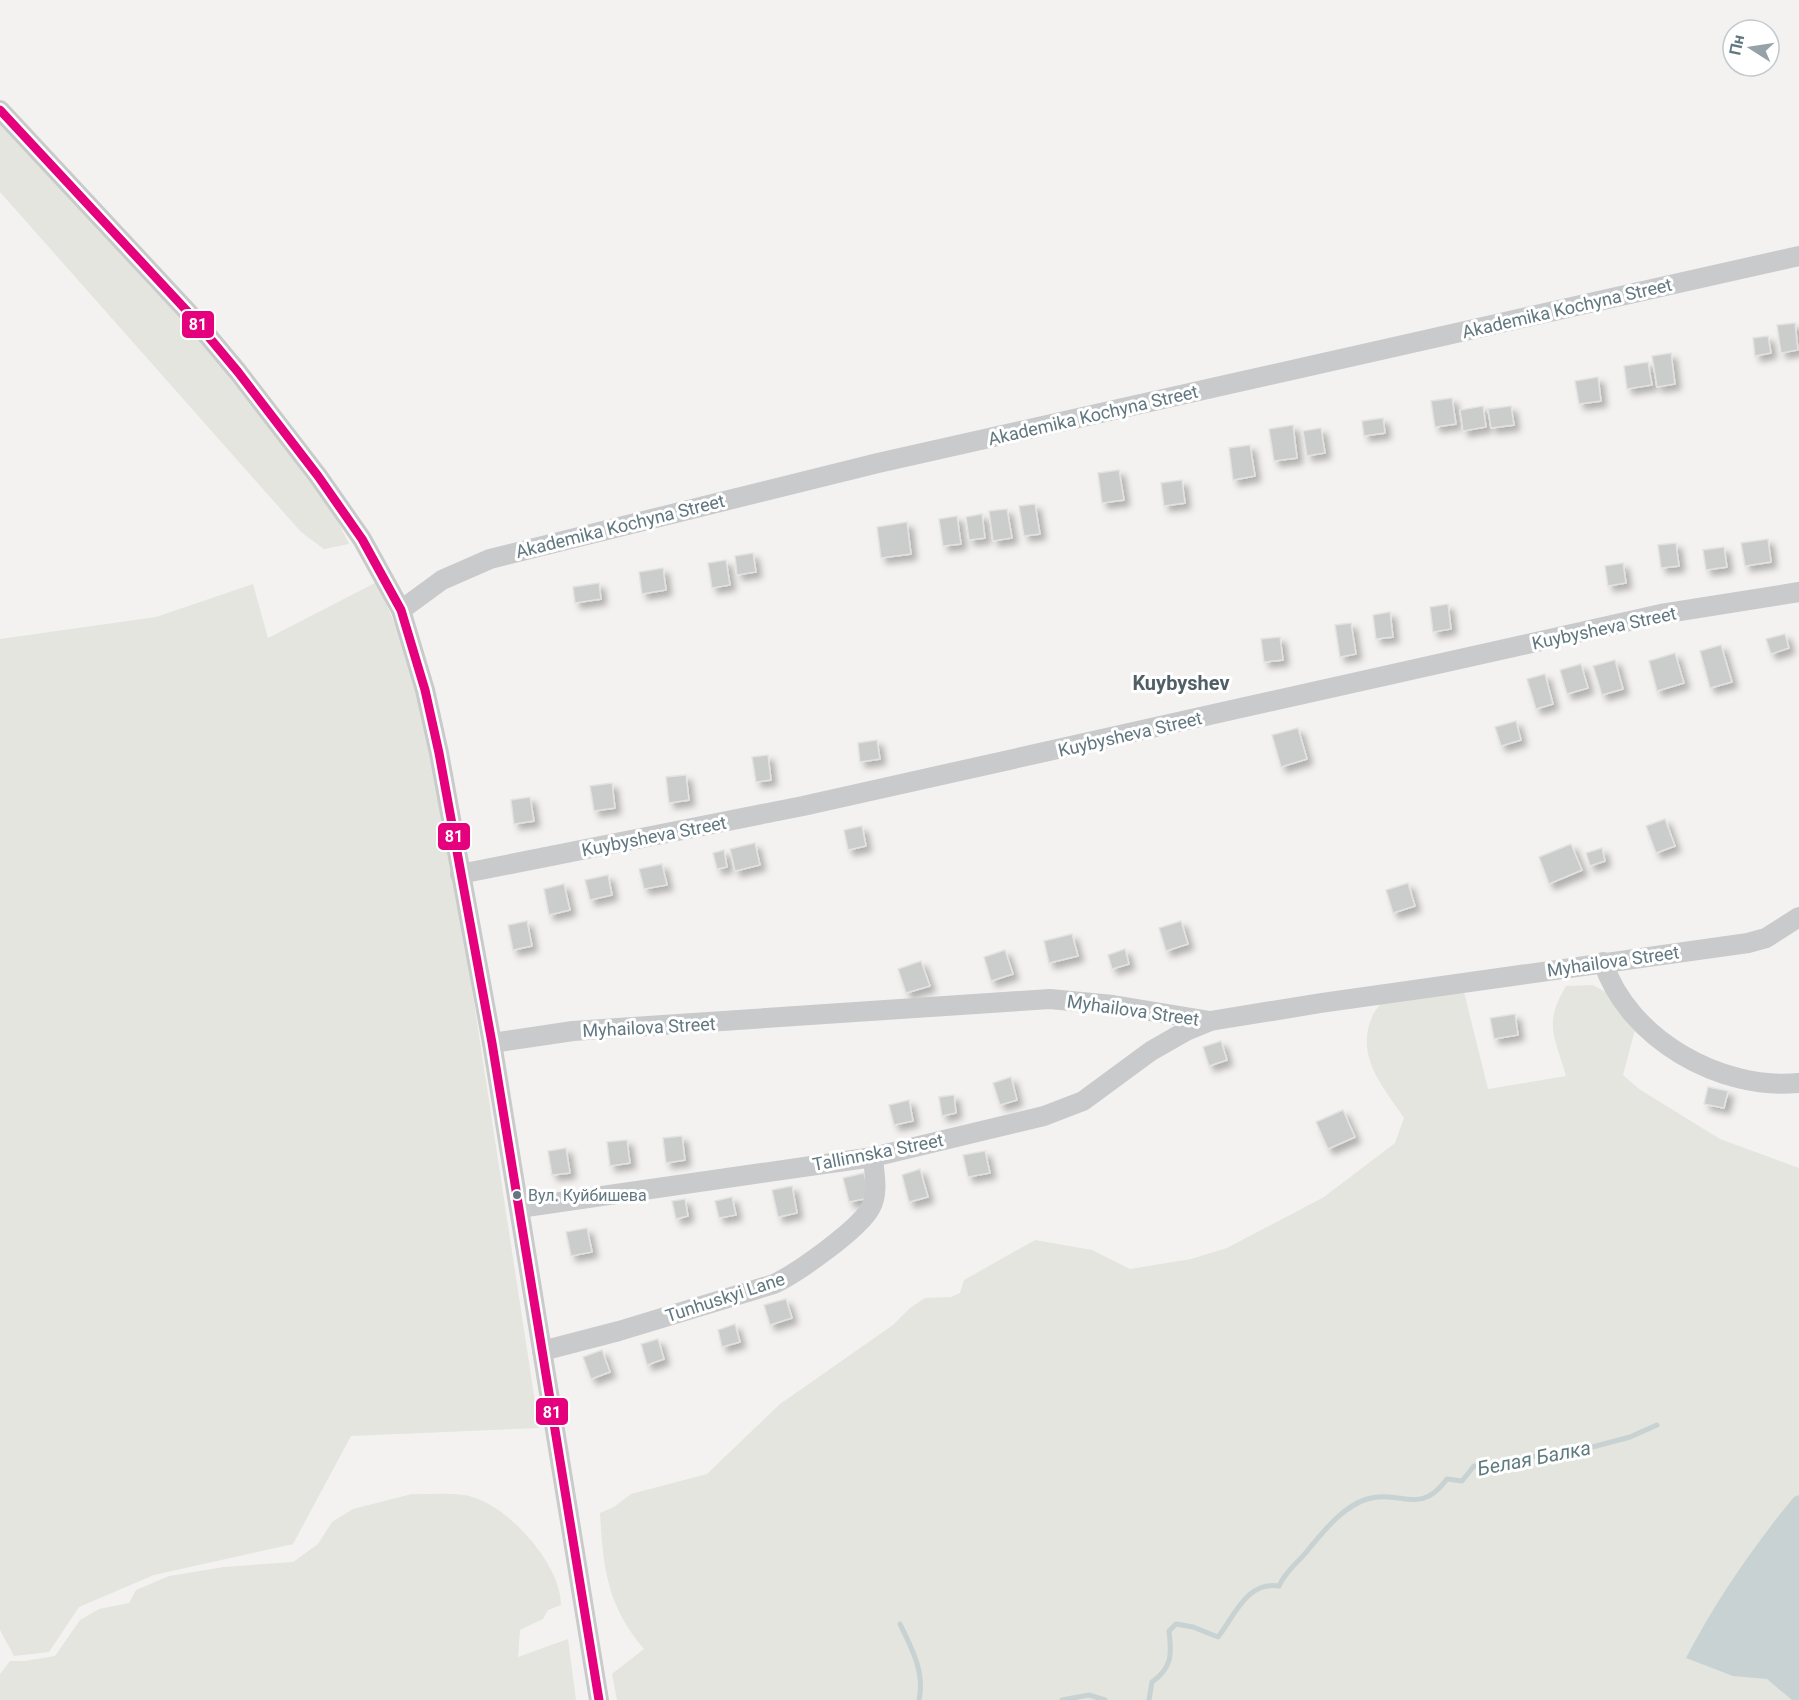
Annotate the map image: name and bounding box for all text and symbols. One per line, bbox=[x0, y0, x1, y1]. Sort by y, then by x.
north arrow bbox=[1721, 18, 1781, 78]
text: Пн bbox=[1725, 33, 1748, 57]
street label: Akademika Kochyna Street bbox=[1460, 274, 1674, 342]
line badge: 81 bbox=[181, 310, 215, 339]
text: 81 bbox=[189, 315, 207, 334]
street label: Akademika Kochyna Street bbox=[986, 381, 1200, 449]
street label: Akademika Kochyna Street bbox=[513, 490, 727, 562]
street label: Kuybysheva Street bbox=[1530, 602, 1678, 654]
district label: Kuybyshev bbox=[1132, 671, 1230, 695]
street label: Kuybysheva Street bbox=[1056, 707, 1204, 761]
street label: Kuybysheva Street bbox=[580, 812, 728, 860]
line badge: 81 bbox=[437, 822, 471, 851]
text: 81 bbox=[445, 827, 463, 846]
street label: Myhailova Street bbox=[1546, 941, 1680, 981]
street label: Myhailova Street bbox=[1066, 990, 1200, 1030]
street label: Myhailova Street bbox=[582, 1013, 716, 1041]
street label: Tallinnska Street bbox=[811, 1129, 945, 1175]
place label: Вул. Куйбишева bbox=[528, 1186, 647, 1205]
marker: Вул. Куйбишева bbox=[511, 1189, 523, 1201]
street label: Tunhuskyi Lane bbox=[663, 1268, 787, 1326]
line badge: 81 bbox=[535, 1397, 569, 1426]
text: 81 bbox=[543, 1403, 561, 1422]
water label: Белая Балка bbox=[1475, 1435, 1593, 1481]

